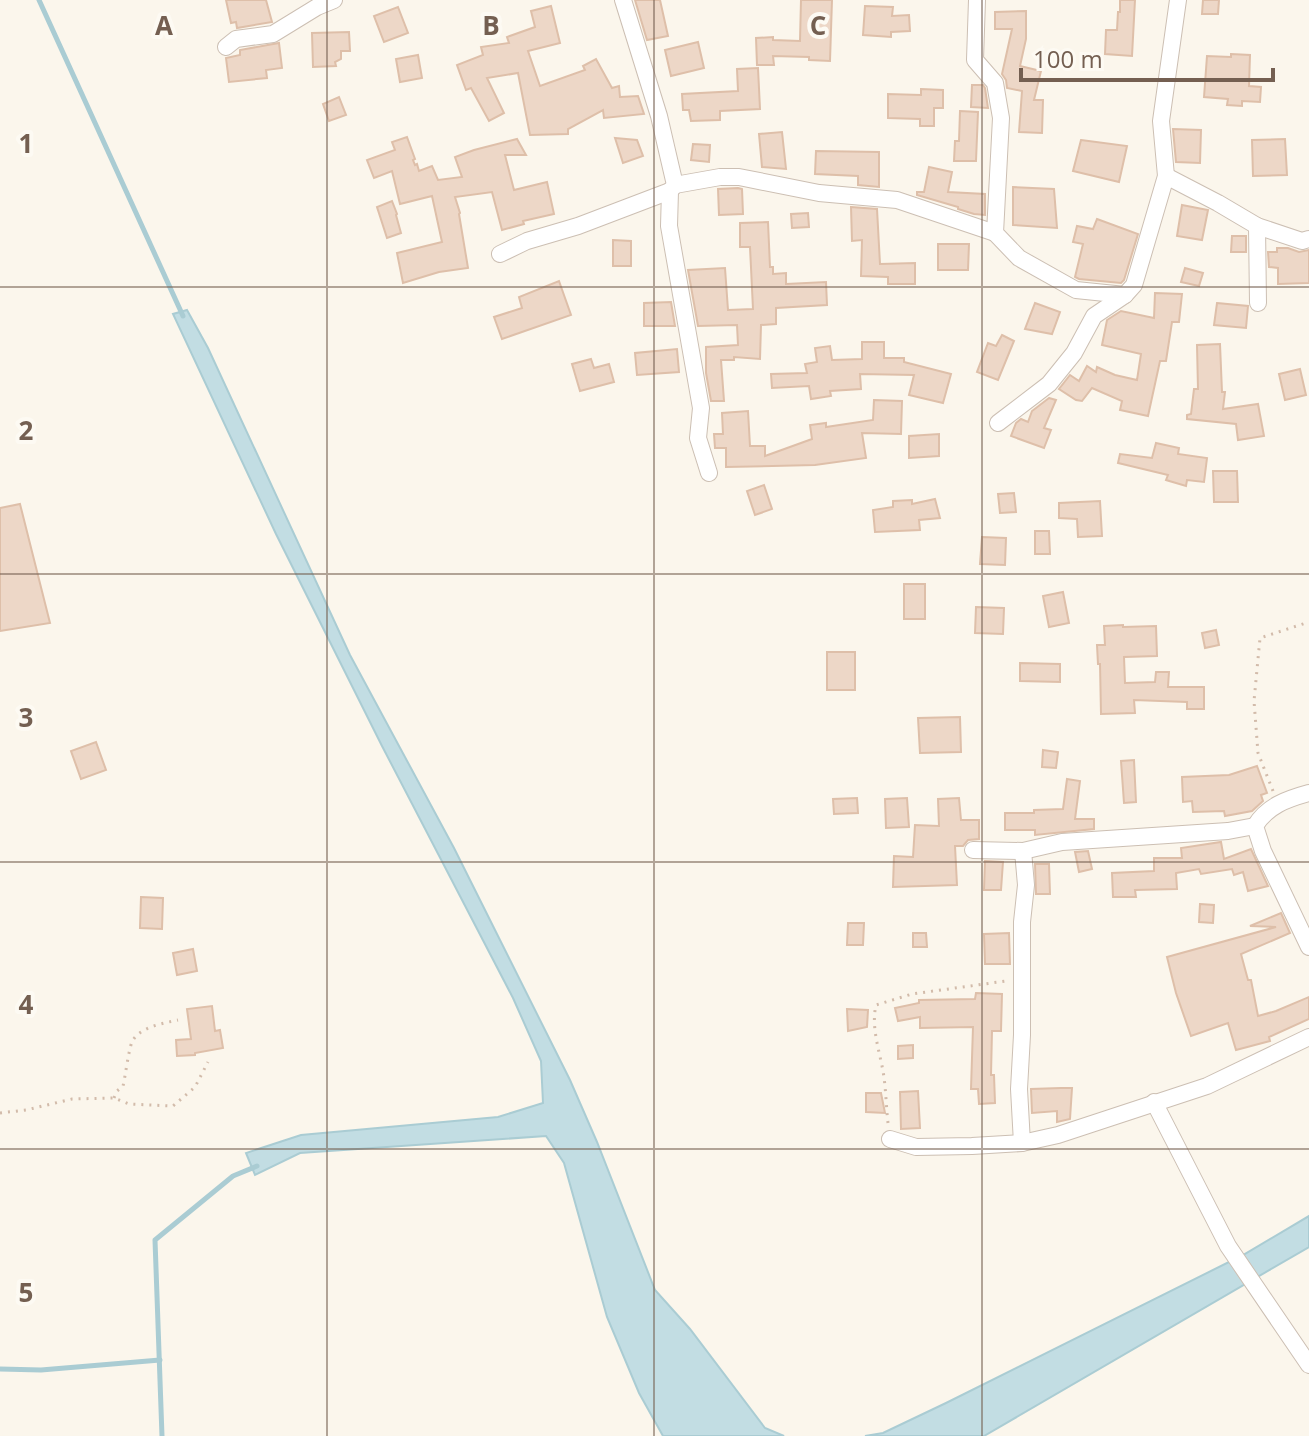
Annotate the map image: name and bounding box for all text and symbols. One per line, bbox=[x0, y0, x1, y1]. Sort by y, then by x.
text: A bbox=[155, 7, 173, 43]
text: B bbox=[482, 7, 500, 43]
text: C bbox=[810, 7, 826, 43]
scale bar bbox=[1021, 32, 1273, 82]
text: 100 m bbox=[1033, 42, 1103, 75]
text: 1 bbox=[19, 125, 33, 161]
text: 2 bbox=[19, 412, 34, 448]
text: 3 bbox=[19, 699, 33, 735]
text: 4 bbox=[19, 986, 34, 1022]
text: 5 bbox=[19, 1274, 33, 1310]

